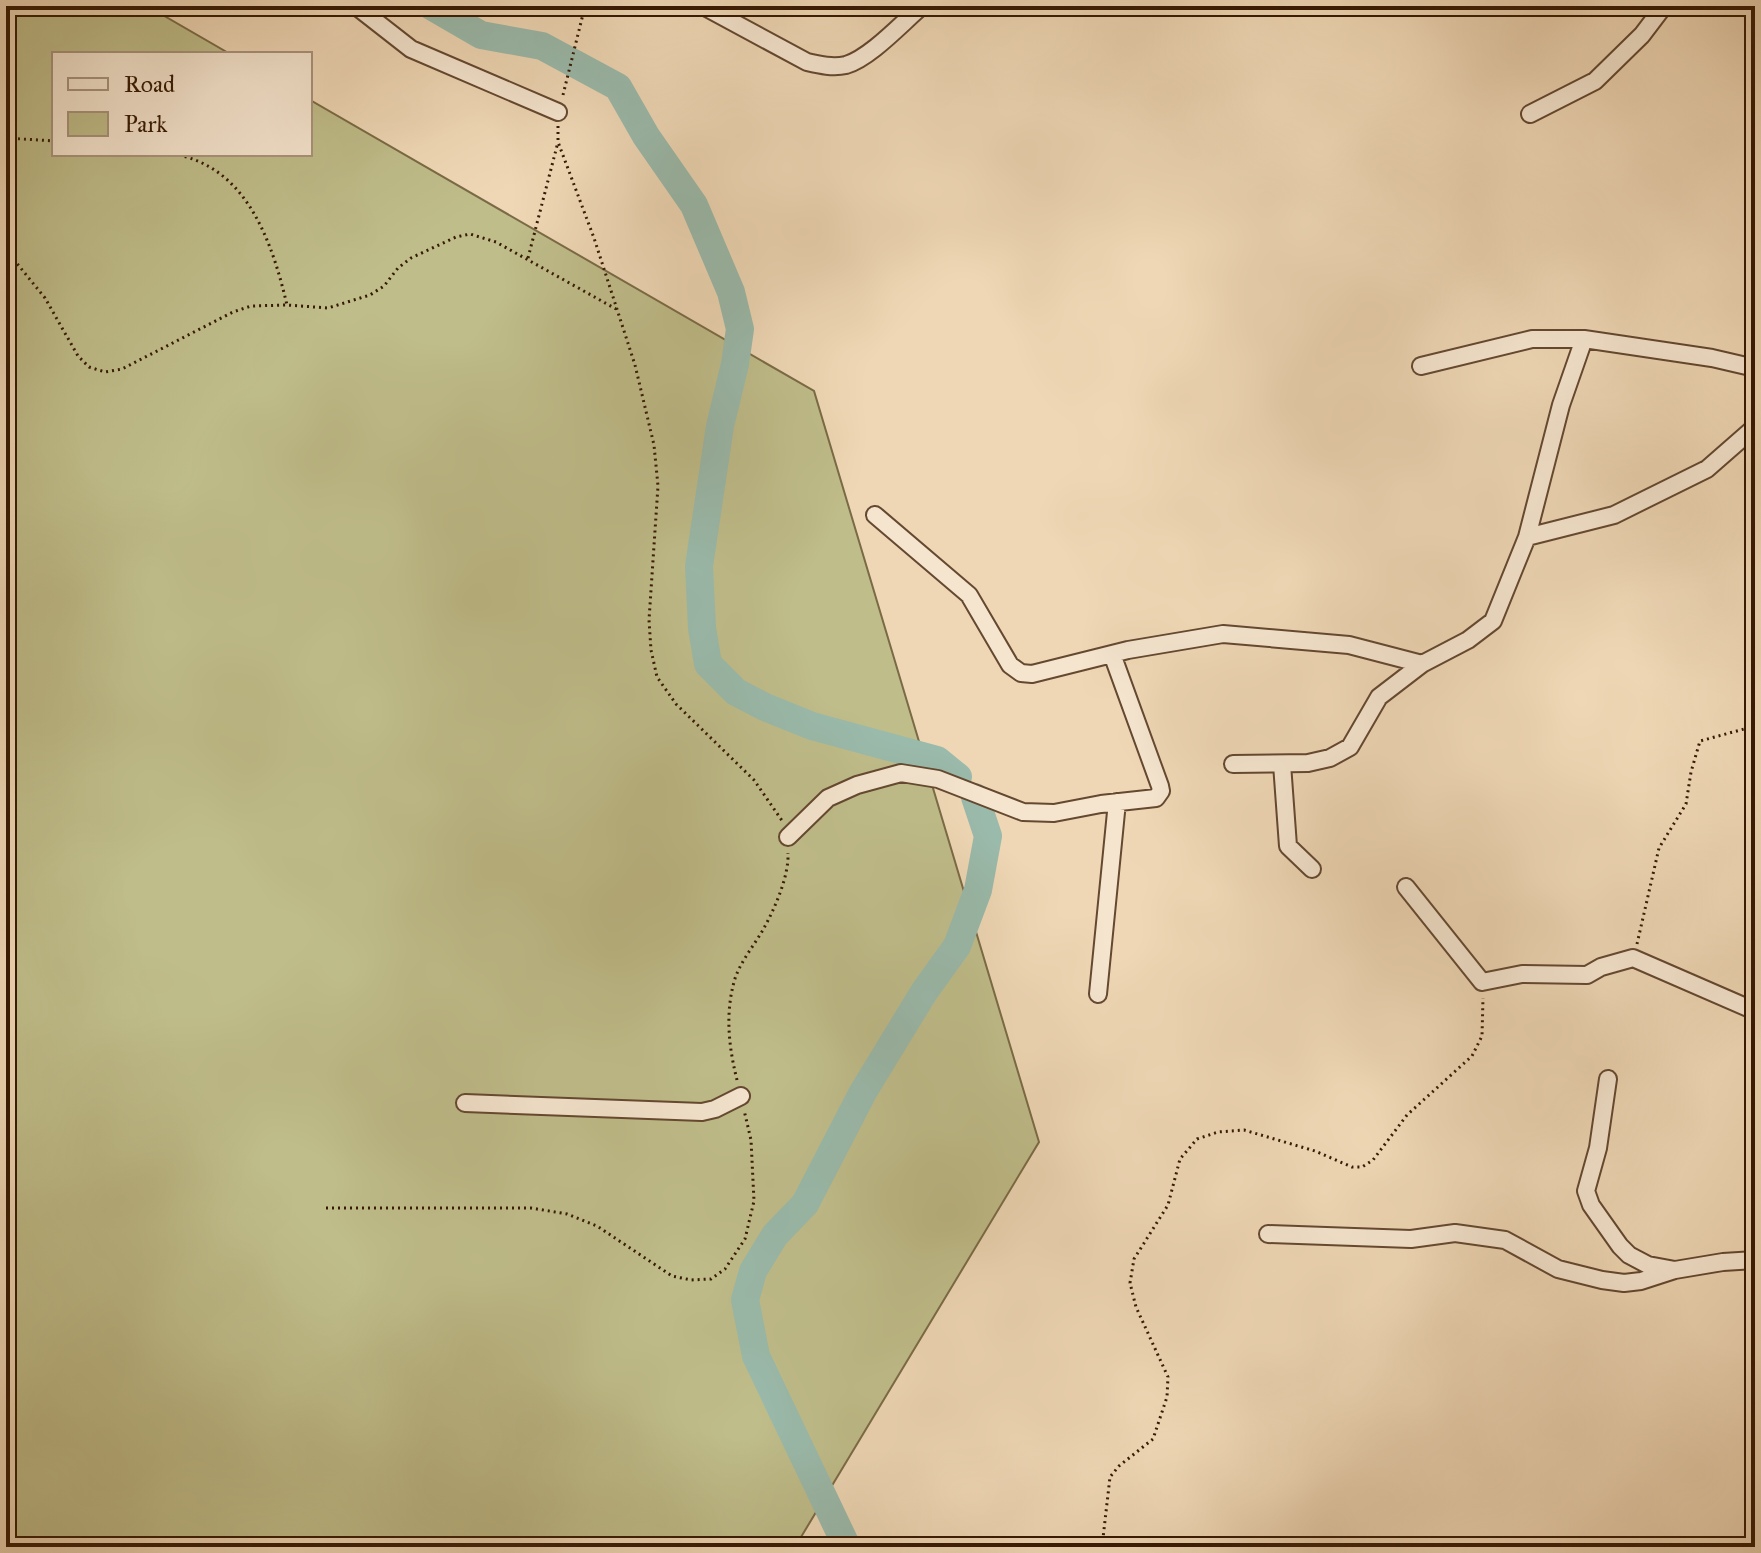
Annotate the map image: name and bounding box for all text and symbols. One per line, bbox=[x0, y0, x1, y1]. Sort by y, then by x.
legend bbox=[52, 52, 312, 156]
text: Road bbox=[124, 69, 175, 99]
text: Park bbox=[124, 109, 168, 139]

